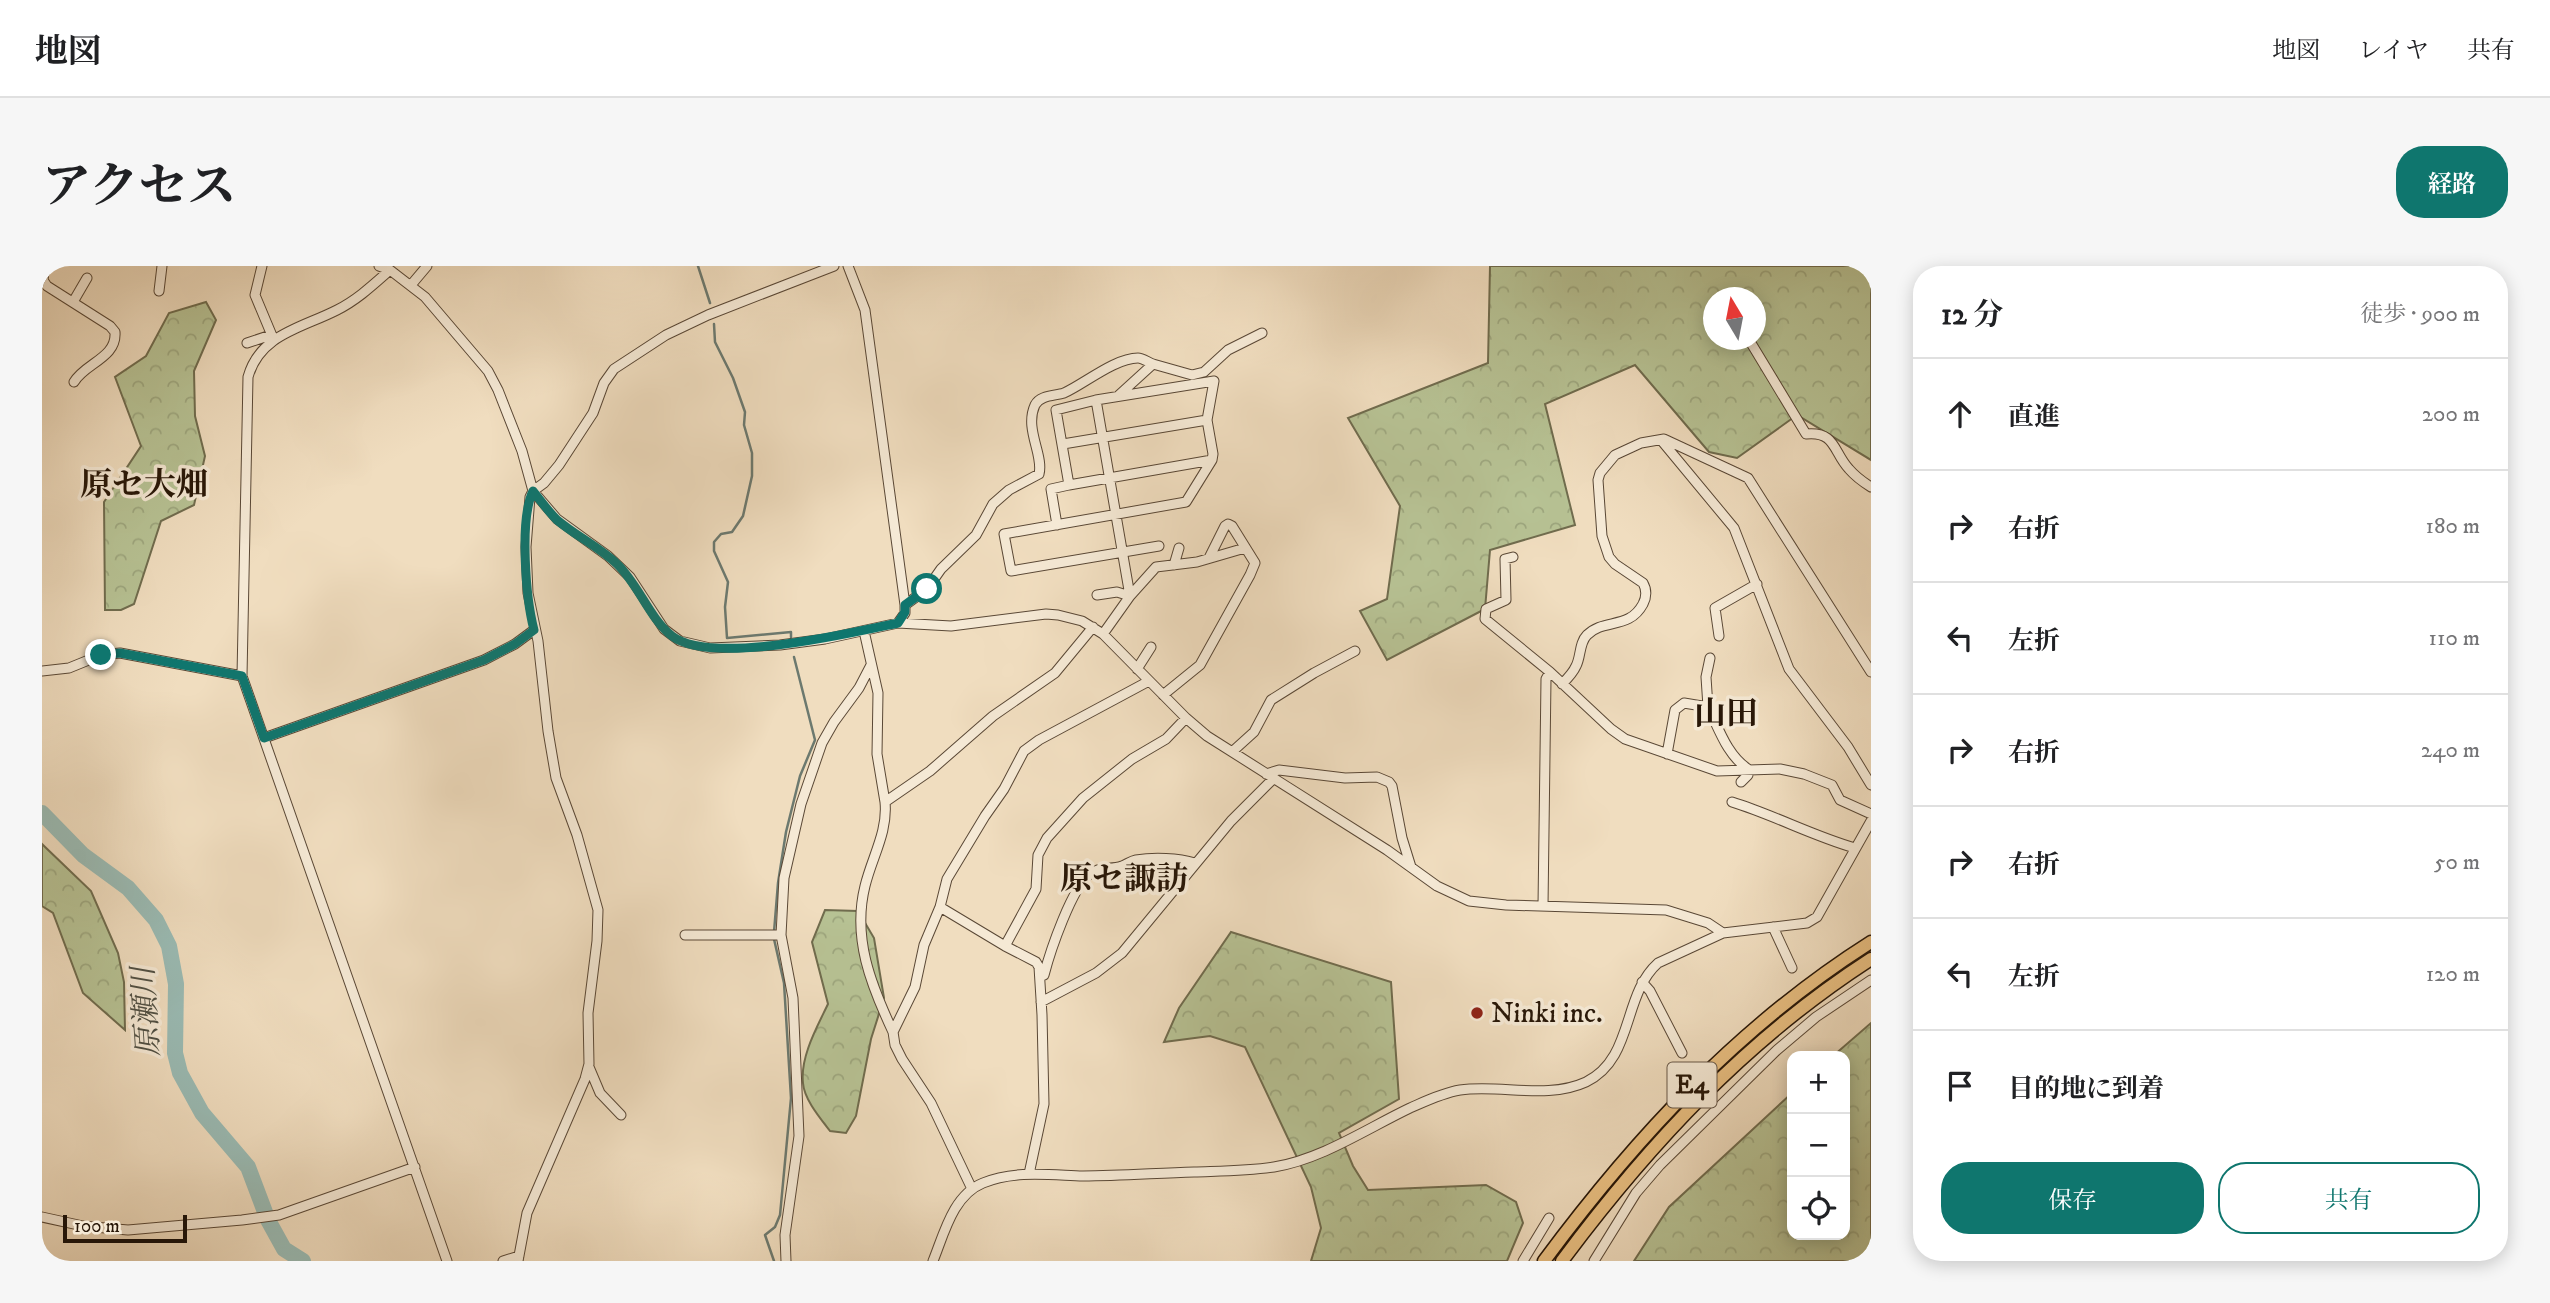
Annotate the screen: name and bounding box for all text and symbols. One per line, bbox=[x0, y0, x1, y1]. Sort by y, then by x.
text: 地図 bbox=[35, 32, 101, 73]
text: 地図 bbox=[2272, 36, 2320, 66]
text: レイヤ bbox=[2358, 36, 2429, 66]
text: 共有 bbox=[2467, 36, 2515, 66]
button: 経路 bbox=[2396, 146, 2508, 218]
text: アクセス bbox=[42, 157, 237, 219]
north arrow bbox=[1703, 287, 1766, 350]
text: 12 分 bbox=[1941, 297, 2003, 334]
text: 徒歩 · 900 m bbox=[2360, 300, 2480, 329]
icon: ahead bbox=[1941, 395, 1979, 433]
text: 200 m bbox=[2422, 400, 2480, 429]
text: 直進 bbox=[2008, 401, 2060, 434]
district label: 原セ大畑 bbox=[80, 466, 208, 506]
icon: right bbox=[1941, 507, 1979, 545]
text: 180 m bbox=[2425, 512, 2480, 541]
text: 右折 bbox=[2008, 513, 2060, 546]
route start bbox=[911, 573, 942, 604]
icon: left bbox=[1941, 619, 1979, 657]
text: 110 m bbox=[2429, 624, 2480, 653]
text: 左折 bbox=[2008, 625, 2060, 658]
route end bbox=[85, 639, 116, 670]
district label: 山田 bbox=[1694, 695, 1758, 735]
icon: right bbox=[1941, 731, 1979, 769]
text: 240 m bbox=[2421, 736, 2480, 765]
text: 右折 bbox=[2008, 737, 2060, 770]
icon: right bbox=[1941, 843, 1979, 881]
text: 50 m bbox=[2434, 848, 2480, 877]
text: 右折 bbox=[2008, 849, 2060, 882]
district label: 原セ諏訪 bbox=[1060, 860, 1188, 900]
icon: left bbox=[1941, 955, 1979, 993]
text: 120 m bbox=[2426, 960, 2480, 989]
text: 左折 bbox=[2008, 961, 2060, 994]
water label: 原瀬川 bbox=[125, 963, 169, 1058]
place label: Ninki inc. bbox=[1491, 996, 1603, 1031]
marker: Ninki inc. bbox=[1469, 1005, 1485, 1021]
map controls bbox=[1787, 1051, 1850, 1240]
button: + bbox=[1787, 1051, 1850, 1114]
road number: E4 bbox=[1668, 1062, 1716, 1108]
icon: arrive bbox=[1941, 1067, 1979, 1105]
text: 目的地に到着 bbox=[2008, 1073, 2164, 1106]
button: − bbox=[1787, 1114, 1850, 1177]
button: 保存 bbox=[1941, 1162, 2204, 1234]
button: 共有 bbox=[2218, 1162, 2480, 1234]
button: locate bbox=[1787, 1177, 1850, 1240]
scale bar bbox=[63, 1212, 187, 1244]
text: 100 m bbox=[74, 1215, 120, 1238]

